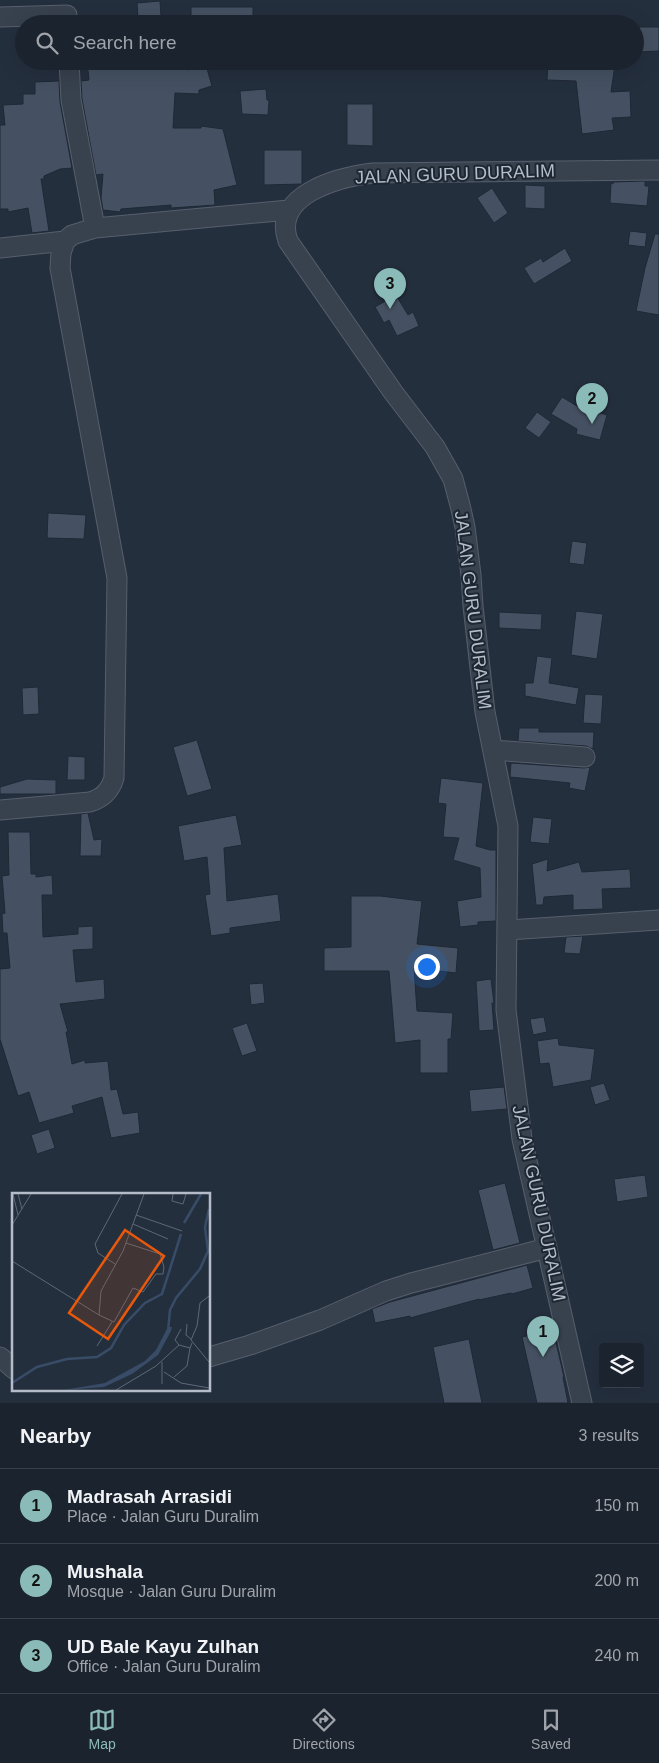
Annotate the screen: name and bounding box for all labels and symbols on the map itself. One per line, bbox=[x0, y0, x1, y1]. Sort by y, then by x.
street label: JALAN GURU DURALIM bbox=[355, 161, 555, 187]
pin: 3 bbox=[374, 268, 406, 309]
pin: 2 bbox=[576, 383, 608, 424]
street label: JALAN GURU DURALIM bbox=[451, 510, 495, 710]
your location bbox=[414, 954, 440, 980]
street label: JALAN GURU DURALIM bbox=[508, 1103, 570, 1303]
inset map bbox=[12, 1193, 210, 1390]
pin: 1 bbox=[527, 1316, 559, 1357]

